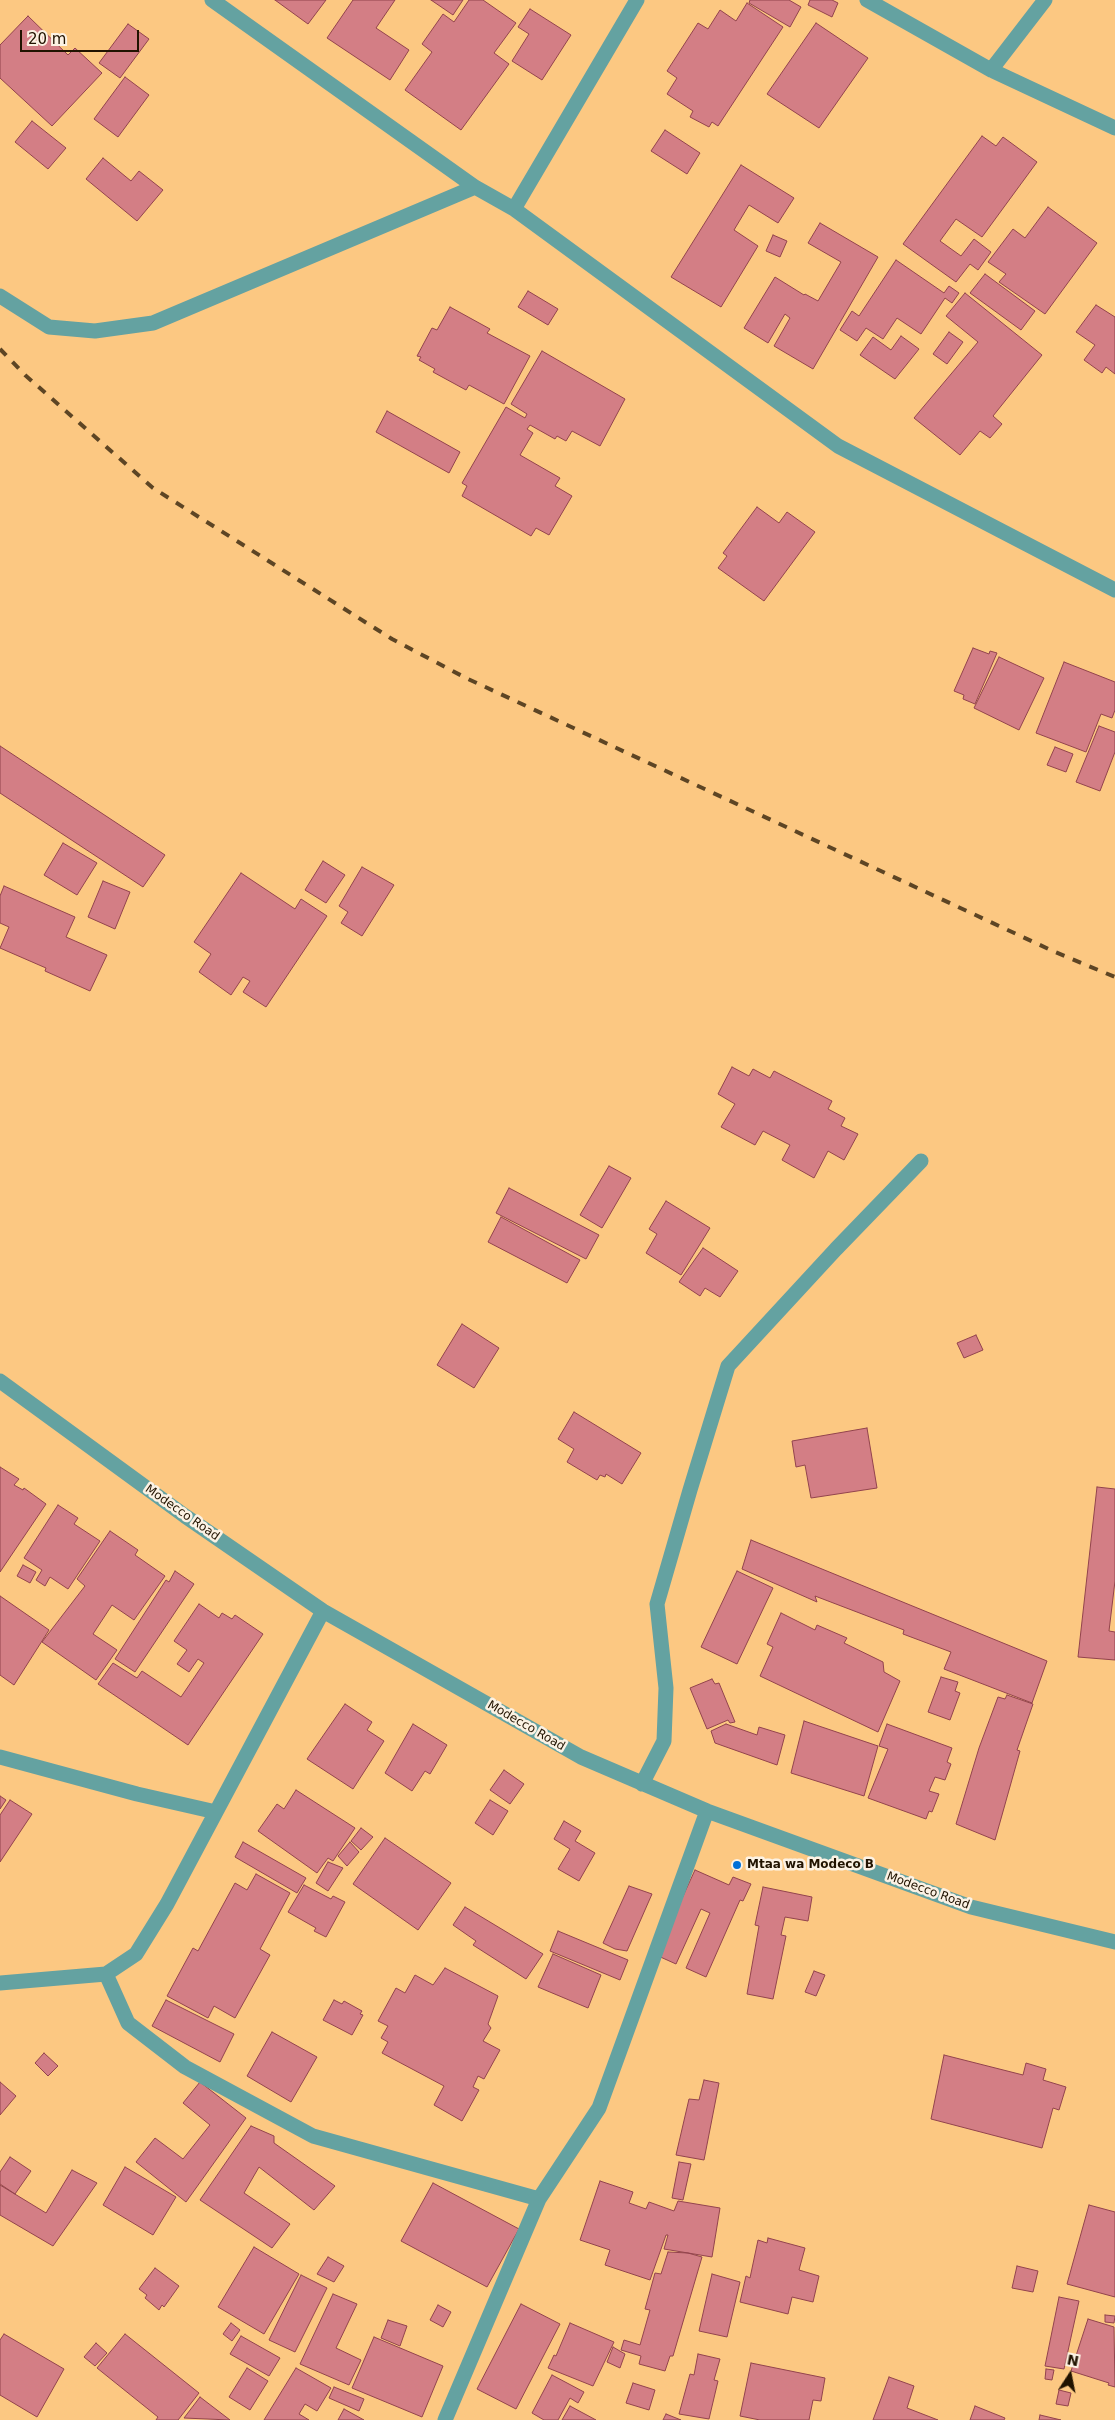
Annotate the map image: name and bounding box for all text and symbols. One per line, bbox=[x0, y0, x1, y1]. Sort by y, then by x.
scale bar bbox=[22, 20, 141, 52]
text: 20 m bbox=[28, 30, 66, 48]
street label: Modecco Road bbox=[142, 1482, 222, 1544]
street label: Modecco Road bbox=[485, 1698, 567, 1754]
place label: Mtaa wa Modeco B bbox=[747, 1858, 874, 1872]
marker: Mtaa wa Modeco B bbox=[731, 1859, 743, 1871]
street label: Modecco Road bbox=[885, 1869, 971, 1913]
north arrow bbox=[1045, 2350, 1095, 2400]
text: N bbox=[1066, 2351, 1080, 2369]

